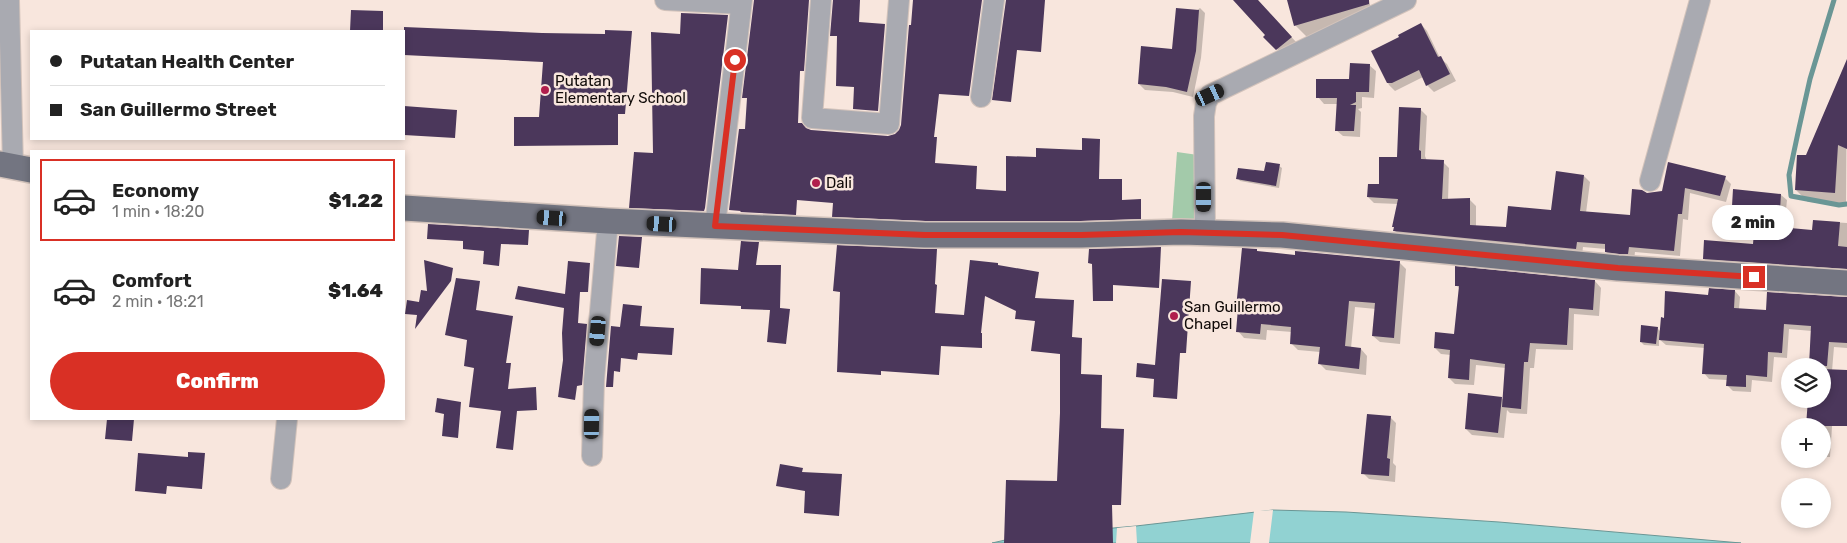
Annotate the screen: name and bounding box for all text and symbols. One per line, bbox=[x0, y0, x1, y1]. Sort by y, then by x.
route start bbox=[724, 49, 746, 71]
text: Putatan Health Center bbox=[80, 50, 294, 73]
place label: Putatan Elementary School bbox=[555, 72, 686, 107]
car bbox=[1193, 82, 1226, 108]
marker: Putatan Elementary School bbox=[539, 84, 551, 96]
text: San Guillermo Street bbox=[80, 98, 277, 121]
place label: Dali bbox=[826, 174, 852, 192]
marker: Dali bbox=[810, 177, 822, 189]
icon: car bbox=[52, 178, 97, 223]
text: Economy bbox=[112, 179, 199, 202]
car bbox=[1196, 182, 1211, 212]
text: $1.22 bbox=[329, 189, 383, 212]
text: 1 min · 18:20 bbox=[112, 202, 204, 221]
callout: 2 min bbox=[1713, 204, 1795, 240]
car bbox=[536, 209, 567, 227]
text: 2 min bbox=[1731, 213, 1775, 232]
car bbox=[646, 216, 677, 232]
route end bbox=[1743, 266, 1765, 288]
icon: car bbox=[52, 268, 97, 313]
text: Comfort bbox=[112, 269, 192, 292]
text: $1.64 bbox=[328, 279, 383, 302]
text: 2 min · 18:21 bbox=[112, 292, 204, 311]
place label: San Guillermo Chapel bbox=[1184, 298, 1281, 333]
marker: San Guillermo Chapel bbox=[1168, 310, 1180, 322]
car bbox=[589, 315, 606, 347]
button: Confirm bbox=[50, 352, 385, 410]
map controls bbox=[1781, 358, 1831, 528]
button: layers bbox=[1781, 358, 1831, 408]
car bbox=[584, 409, 599, 439]
button: + bbox=[1781, 418, 1831, 468]
button: − bbox=[1781, 478, 1831, 528]

